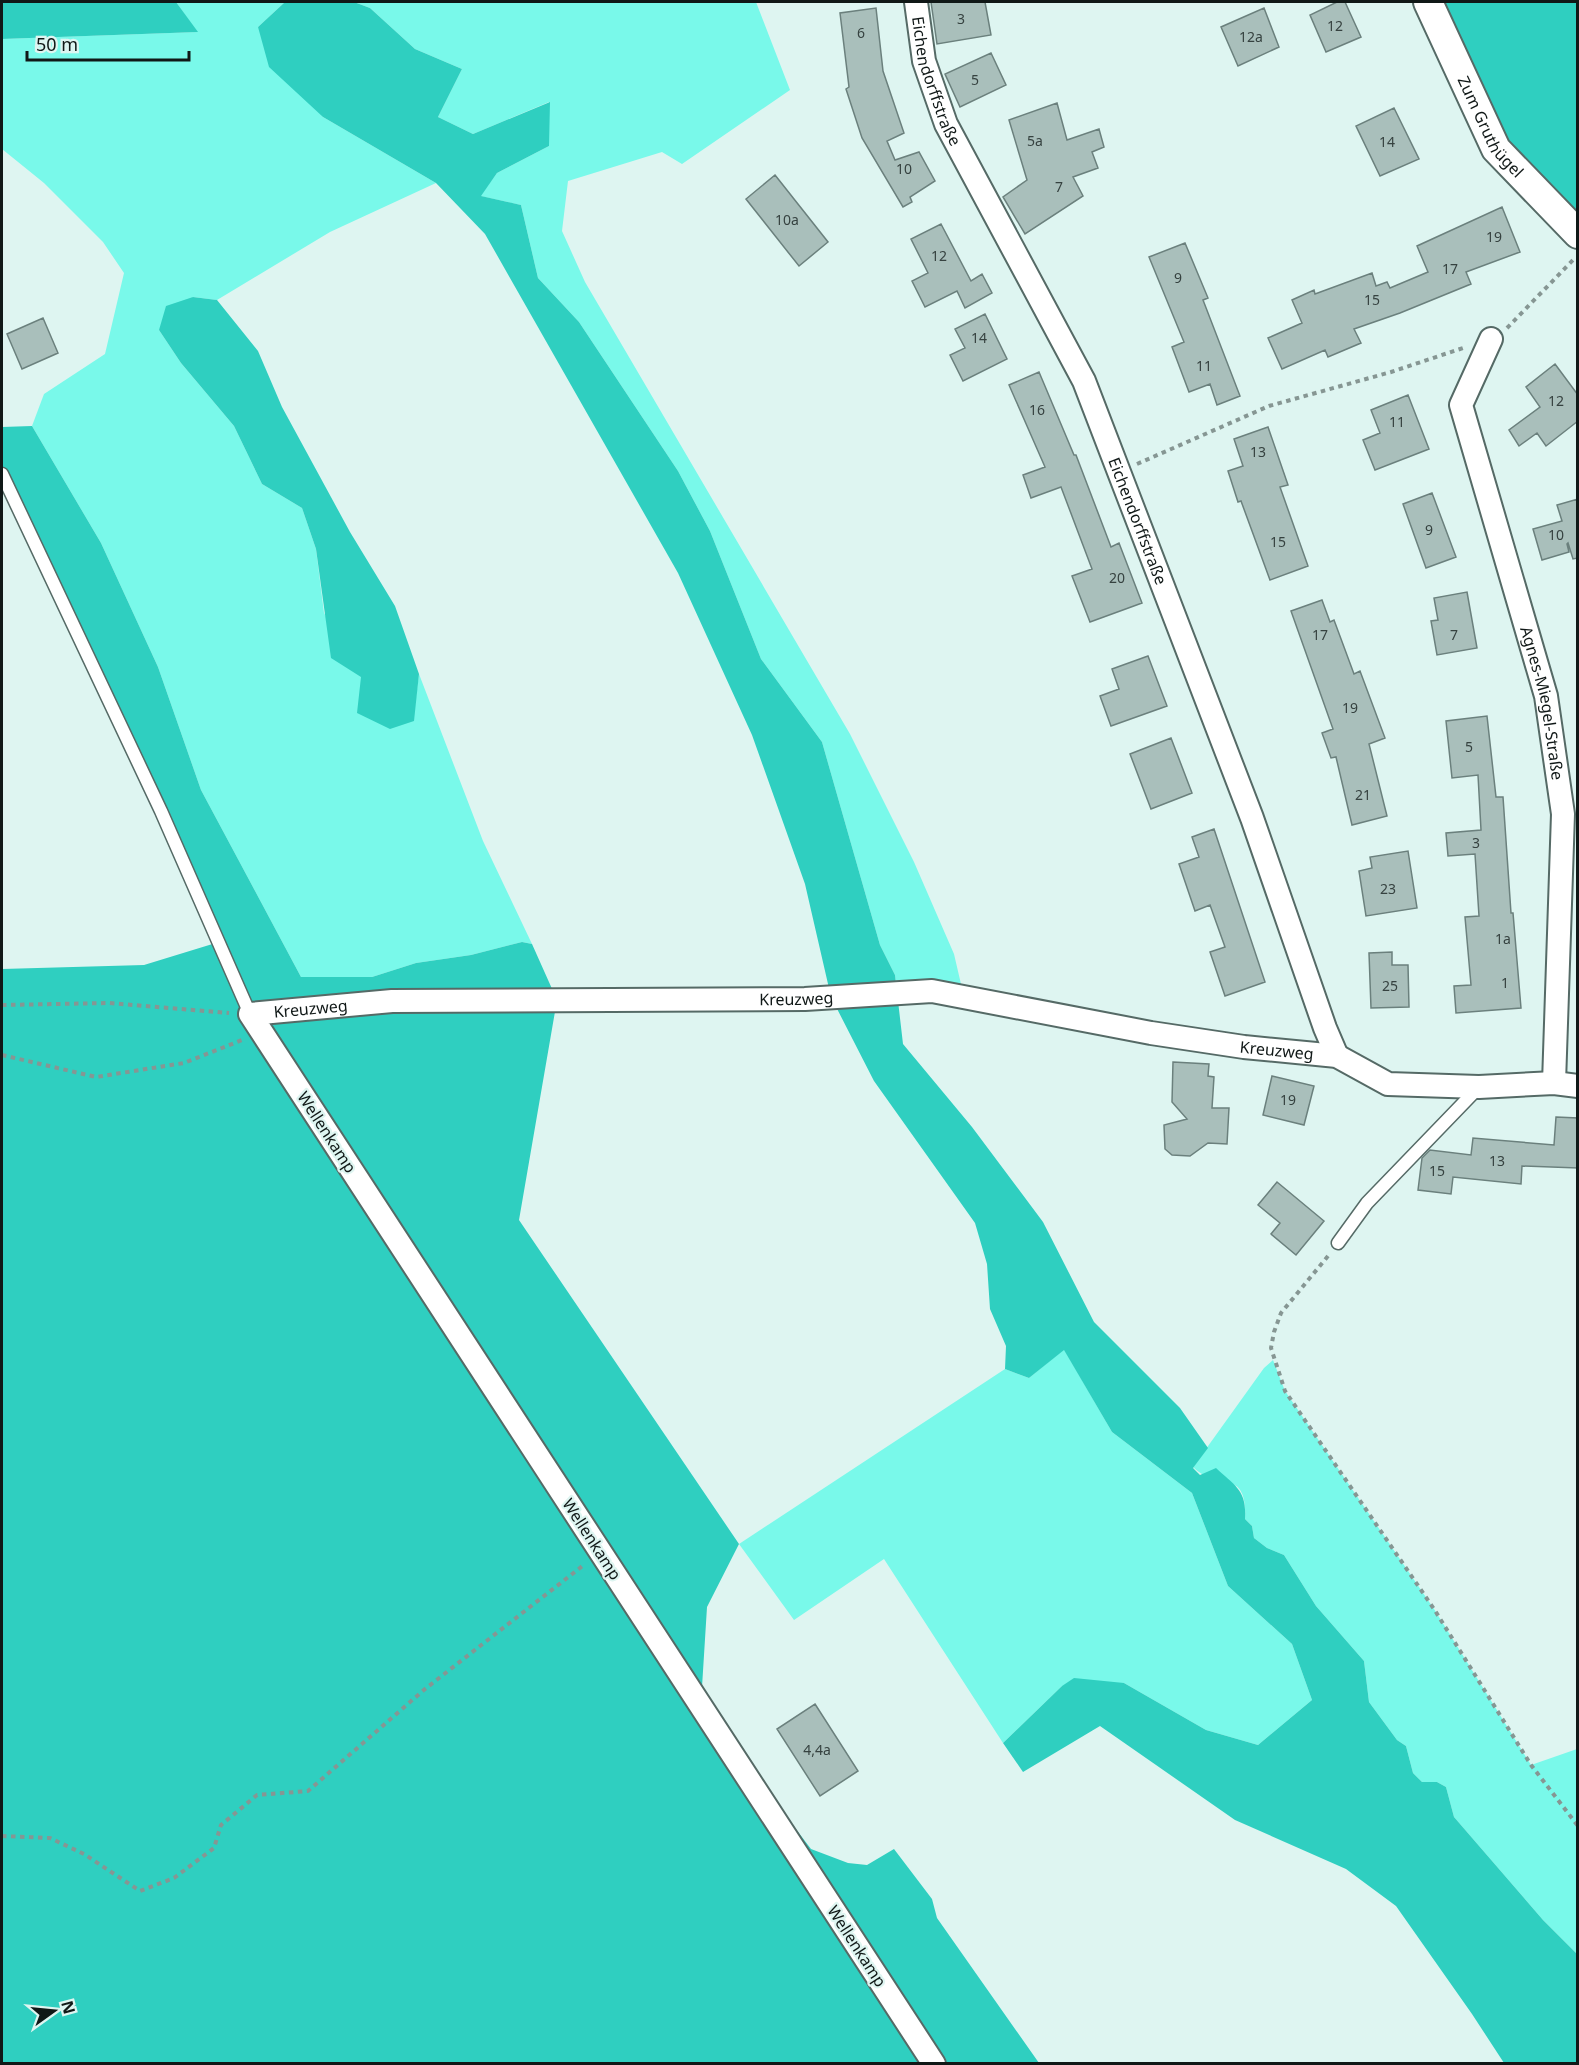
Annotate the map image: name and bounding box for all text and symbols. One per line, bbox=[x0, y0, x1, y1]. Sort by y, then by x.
house number: 3 bbox=[957, 9, 965, 28]
street label: Eichendorffstraße bbox=[907, 15, 967, 149]
house number: 12 bbox=[1327, 16, 1343, 35]
house number: 6 bbox=[857, 23, 865, 42]
scale bar bbox=[27, 24, 189, 62]
house number: 12a bbox=[1239, 27, 1263, 46]
text: 50 m bbox=[36, 32, 78, 56]
house number: 5 bbox=[971, 70, 979, 89]
street label: Zum Gruthügel bbox=[1453, 72, 1529, 182]
house number: 5a bbox=[1027, 131, 1043, 150]
house number: 14 bbox=[1379, 132, 1395, 151]
house number: 10 bbox=[896, 159, 912, 178]
house number: 7 bbox=[1055, 177, 1063, 196]
house number: 10a bbox=[775, 210, 799, 229]
house number: 19 bbox=[1486, 227, 1502, 246]
house number: 12 bbox=[931, 246, 947, 265]
house number: 17 bbox=[1442, 259, 1458, 278]
house number: 9 bbox=[1174, 268, 1182, 287]
house number: 15 bbox=[1364, 290, 1380, 309]
house number: 14 bbox=[971, 328, 987, 347]
house number: 11 bbox=[1196, 356, 1212, 375]
house number: 12 bbox=[1548, 391, 1564, 410]
house number: 16 bbox=[1029, 400, 1045, 419]
house number: 11 bbox=[1389, 412, 1405, 431]
house number: 13 bbox=[1250, 442, 1266, 461]
street label: Eichendorffstraße bbox=[1103, 454, 1172, 588]
house number: 9 bbox=[1425, 520, 1433, 539]
house number: 10 bbox=[1548, 525, 1564, 544]
house number: 15 bbox=[1270, 532, 1286, 551]
house number: 20 bbox=[1109, 568, 1125, 587]
street label: Agnes-Miegel-Straße bbox=[1515, 624, 1569, 781]
house number: 17 bbox=[1312, 625, 1328, 644]
house number: 7 bbox=[1450, 625, 1458, 644]
house number: 19 bbox=[1342, 698, 1358, 717]
house number: 5 bbox=[1465, 737, 1473, 756]
house number: 21 bbox=[1355, 785, 1371, 804]
house number: 3 bbox=[1472, 833, 1480, 852]
house number: 23 bbox=[1380, 879, 1396, 898]
house number: 1a bbox=[1495, 929, 1511, 948]
house number: 1 bbox=[1501, 973, 1509, 992]
house number: 25 bbox=[1382, 976, 1398, 995]
street label: Kreuzweg bbox=[759, 986, 834, 1010]
street label: Kreuzweg bbox=[273, 994, 349, 1023]
street label: Kreuzweg bbox=[1239, 1036, 1315, 1065]
street label: Wellenkamp bbox=[292, 1087, 362, 1177]
house number: 19 bbox=[1280, 1090, 1296, 1109]
house number: 13 bbox=[1489, 1151, 1505, 1170]
house number: 15 bbox=[1429, 1161, 1445, 1180]
street label: Wellenkamp bbox=[557, 1494, 627, 1584]
house number: 4,4a bbox=[803, 1740, 831, 1759]
street label: Wellenkamp bbox=[822, 1901, 892, 1991]
north arrow bbox=[24, 1981, 84, 2041]
text: N bbox=[56, 1998, 81, 2016]

